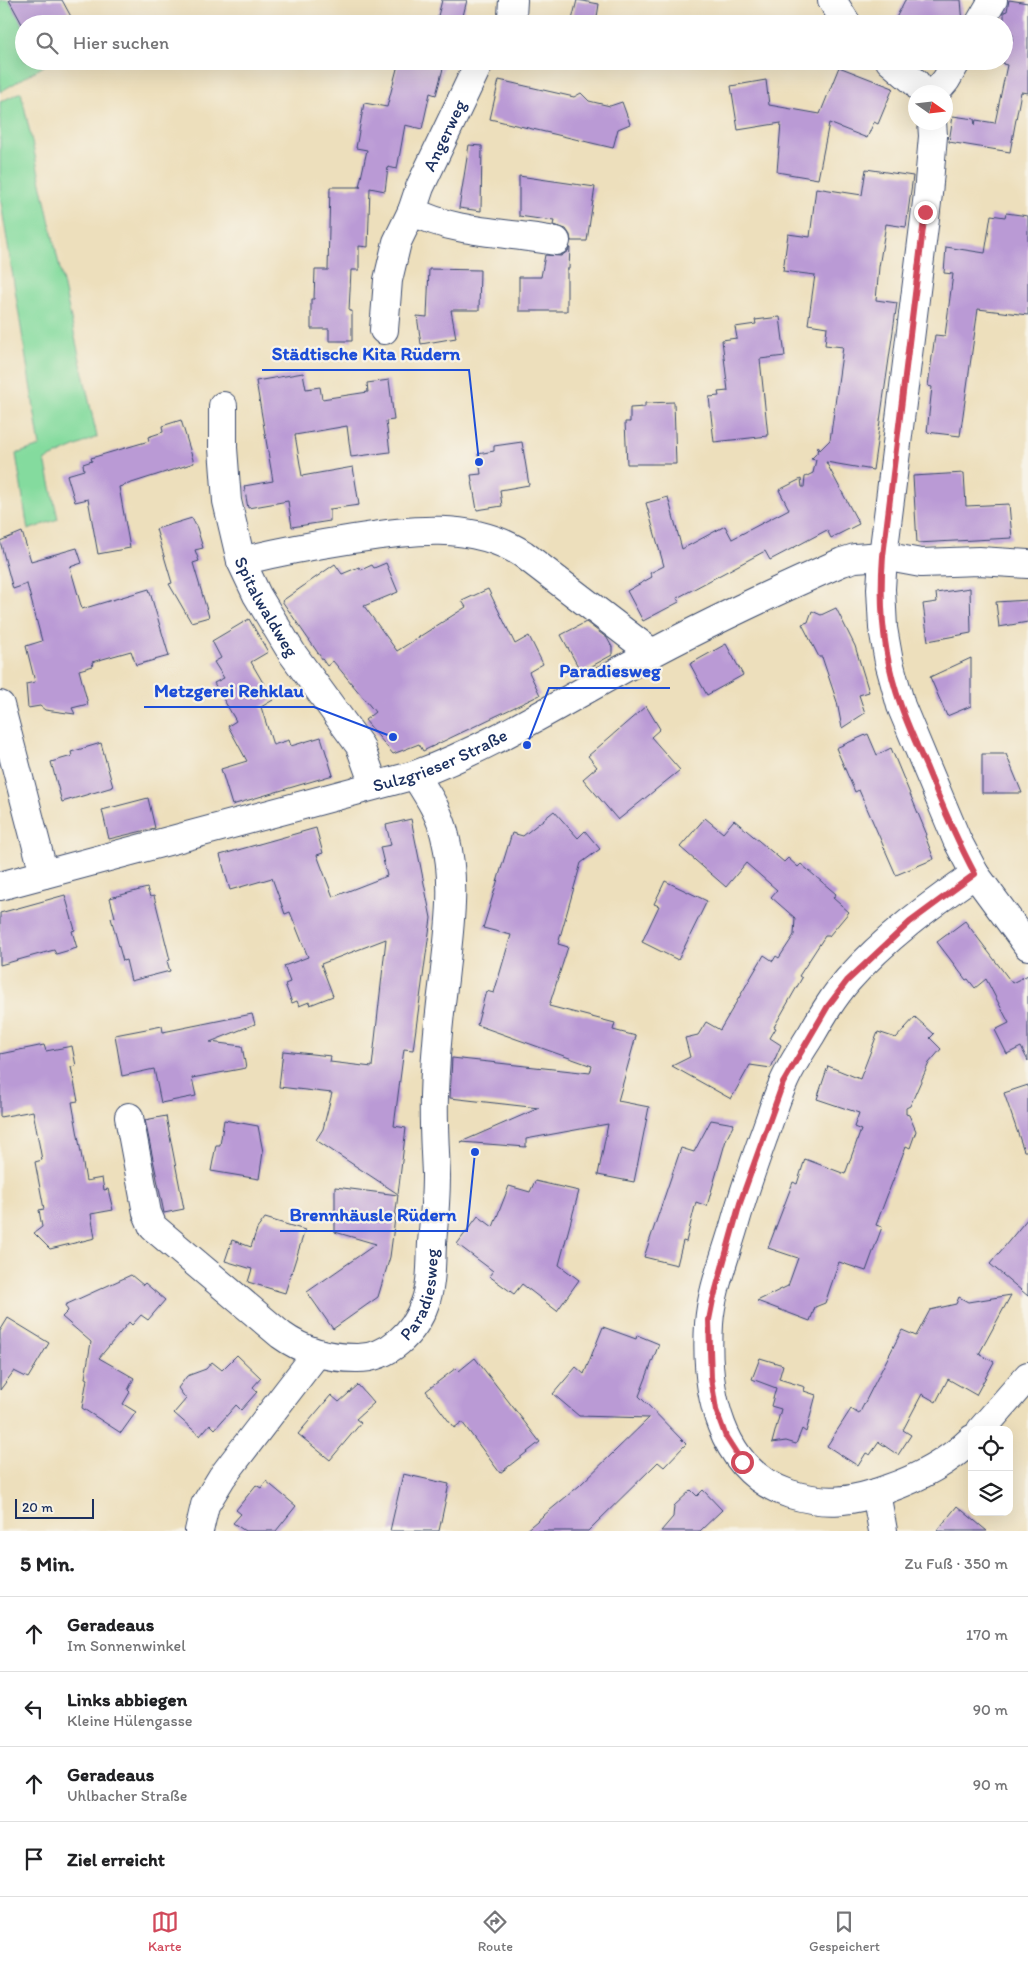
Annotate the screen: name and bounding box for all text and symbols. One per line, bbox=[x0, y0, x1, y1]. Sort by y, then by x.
search box bbox=[15, 15, 1013, 70]
icon: search bbox=[33, 29, 61, 57]
text: Hier suchen bbox=[73, 31, 169, 54]
north arrow bbox=[908, 85, 953, 130]
street label: Angerweg bbox=[418, 95, 471, 175]
route end bbox=[914, 201, 937, 224]
callout: Städtische Kita Rüdern bbox=[262, 336, 469, 370]
text: Städtische Kita Rüdern bbox=[272, 342, 460, 365]
street label: Spitalwaldweg bbox=[230, 553, 303, 662]
callout: Paradiesweg bbox=[549, 654, 670, 688]
text: Paradiesweg bbox=[559, 659, 661, 682]
callout: Metzgerei Rehklau bbox=[144, 673, 314, 707]
text: Metzgerei Rehklau bbox=[154, 679, 305, 702]
street label: Sulzgrieser Straße bbox=[370, 724, 511, 797]
callout: Brennhäusle Rüdern bbox=[280, 1197, 467, 1231]
text: Brennhäusle Rüdern bbox=[290, 1203, 457, 1226]
street label: Paradiesweg bbox=[395, 1248, 443, 1345]
map controls bbox=[968, 1426, 1013, 1516]
button: locate bbox=[968, 1426, 1013, 1471]
route start bbox=[731, 1451, 754, 1474]
button: layers bbox=[968, 1471, 1013, 1516]
scale bar bbox=[15, 1496, 94, 1519]
text: 20 m bbox=[22, 1499, 53, 1516]
text: 5 Min. bbox=[20, 1551, 75, 1576]
text: Zu Fuß · 350 m bbox=[905, 1554, 1008, 1573]
text: Geradeaus bbox=[67, 1613, 154, 1636]
icon: ahead bbox=[20, 1620, 48, 1648]
text: 170 m bbox=[966, 1625, 1008, 1644]
text: Im Sonnenwinkel bbox=[67, 1636, 186, 1655]
text: Links abbiegen bbox=[67, 1688, 187, 1711]
icon: left bbox=[20, 1695, 48, 1723]
text: 90 m bbox=[973, 1700, 1008, 1719]
text: Kleine Hülengasse bbox=[67, 1711, 192, 1730]
text: Geradeaus bbox=[67, 1763, 154, 1786]
icon: ahead bbox=[20, 1770, 48, 1798]
text: 90 m bbox=[973, 1775, 1008, 1794]
text: Uhlbacher Straße bbox=[67, 1786, 187, 1805]
icon: arrive bbox=[20, 1845, 48, 1873]
text: Ziel erreicht bbox=[67, 1848, 165, 1871]
tab: Karte bbox=[148, 1908, 182, 1955]
tab: Route bbox=[478, 1908, 513, 1955]
tab: Gespeichert bbox=[809, 1908, 880, 1955]

